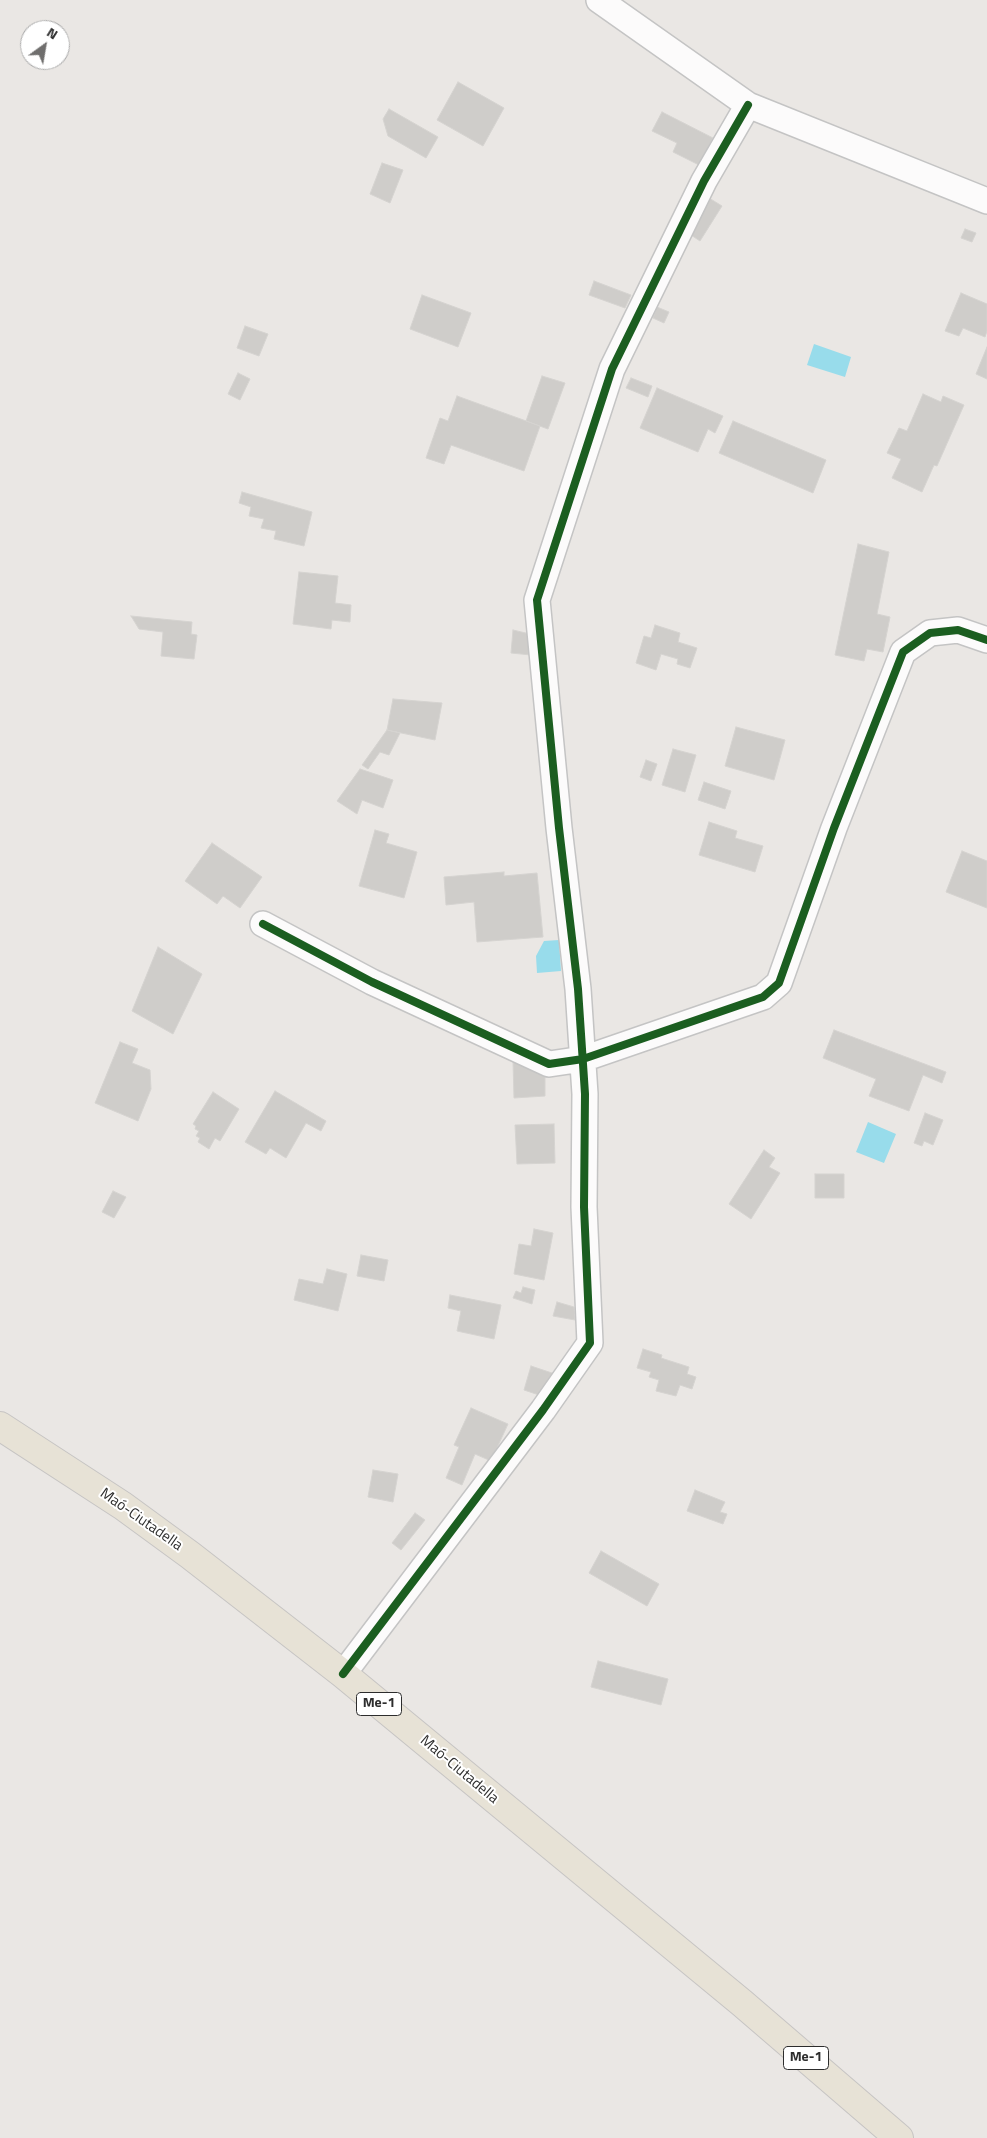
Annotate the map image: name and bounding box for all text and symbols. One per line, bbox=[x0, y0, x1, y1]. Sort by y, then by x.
north arrow bbox=[20, 20, 70, 70]
text: N bbox=[43, 21, 62, 44]
street label: Maó-Ciutadella bbox=[96, 1485, 186, 1555]
road number: Me-1 bbox=[356, 1692, 402, 1716]
street label: Maó-Ciutadella bbox=[416, 1732, 502, 1808]
road number: Me-1 bbox=[784, 2046, 828, 2070]

